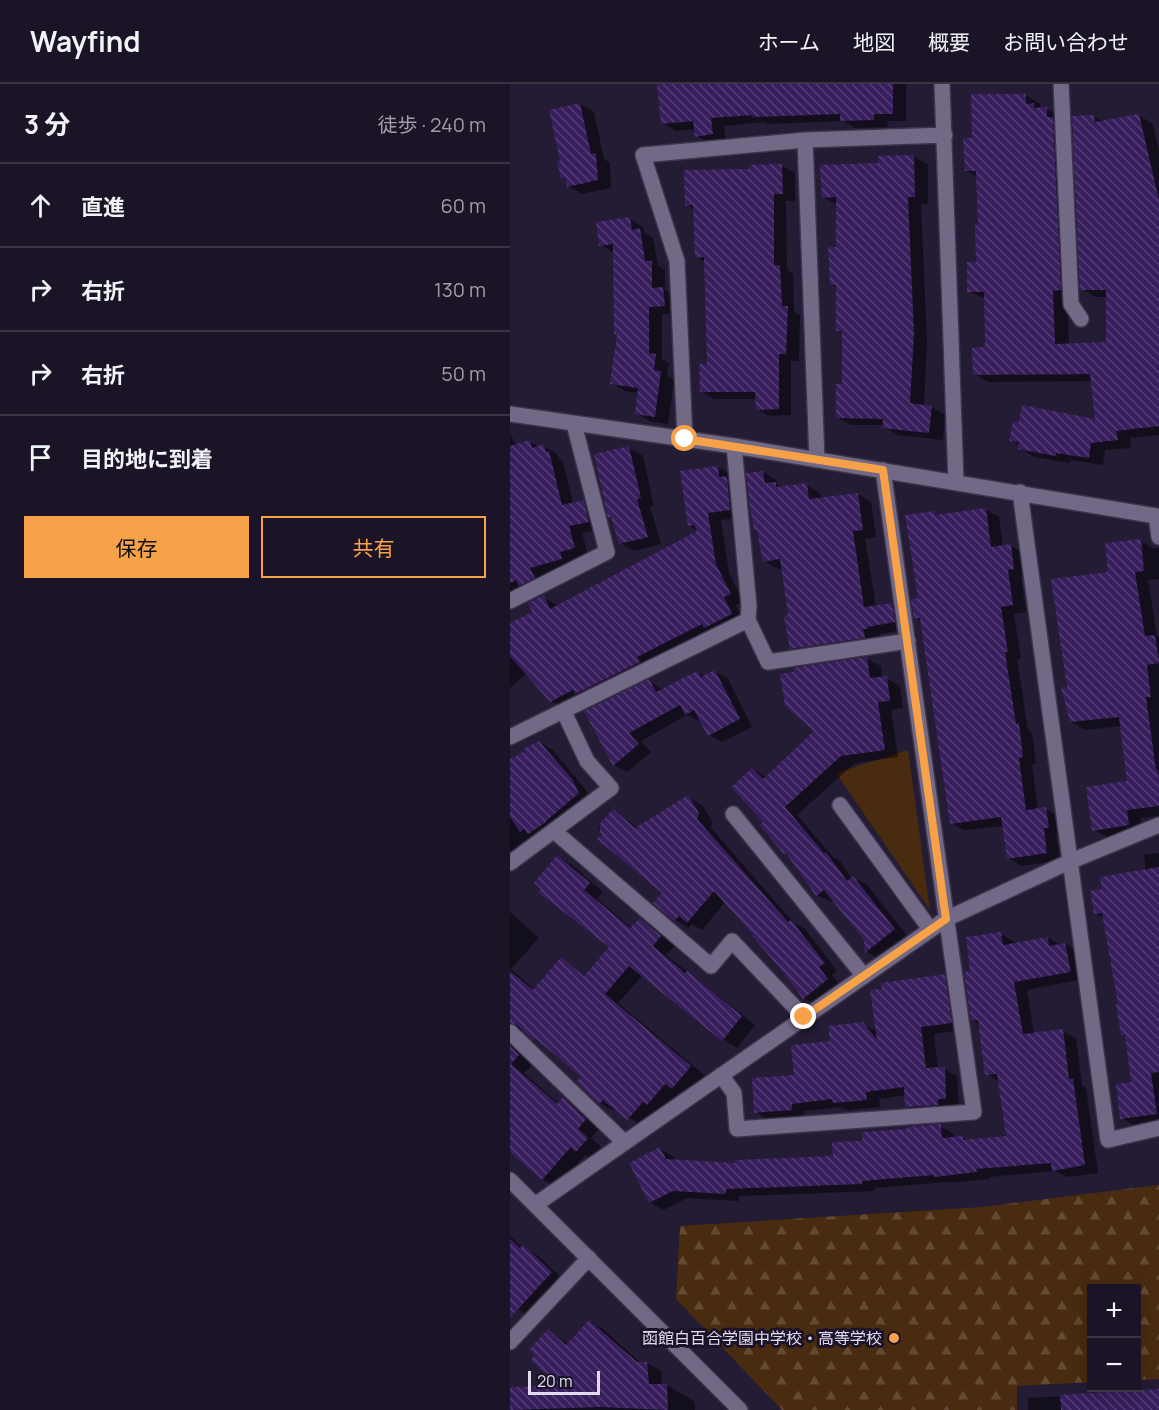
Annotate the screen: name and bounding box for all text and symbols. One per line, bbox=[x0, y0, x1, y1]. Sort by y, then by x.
text: Wayfind bbox=[30, 22, 140, 60]
text: ホーム bbox=[758, 28, 820, 56]
text: 地図 bbox=[853, 28, 895, 56]
text: 概要 bbox=[928, 28, 970, 56]
text: お問い合わせ bbox=[1003, 28, 1129, 56]
text: 3 分 bbox=[24, 106, 70, 142]
text: 徒歩 · 240 m bbox=[378, 111, 486, 138]
icon: ahead bbox=[24, 189, 57, 222]
text: 直進 bbox=[81, 192, 125, 222]
text: 60 m bbox=[440, 192, 486, 219]
icon: right bbox=[24, 273, 57, 306]
text: 右折 bbox=[81, 276, 125, 306]
text: 130 m bbox=[434, 276, 486, 303]
icon: right bbox=[24, 357, 57, 390]
text: 右折 bbox=[81, 360, 125, 390]
text: 50 m bbox=[441, 360, 486, 387]
route start bbox=[671, 425, 697, 451]
icon: arrive bbox=[24, 441, 57, 474]
text: 目的地に到着 bbox=[81, 444, 213, 474]
button: 保存 bbox=[24, 516, 249, 578]
button: 共有 bbox=[261, 516, 486, 578]
route end bbox=[790, 1003, 816, 1029]
map controls bbox=[1087, 1284, 1141, 1392]
button: + bbox=[1087, 1284, 1141, 1338]
place label: 函館白百合学園中学校・高等学校 bbox=[642, 1327, 882, 1349]
marker: 函館白百合学園中学校・高等学校 bbox=[887, 1331, 901, 1345]
button: − bbox=[1087, 1338, 1141, 1392]
scale bar bbox=[528, 1368, 600, 1396]
text: 20 m bbox=[537, 1370, 573, 1392]

